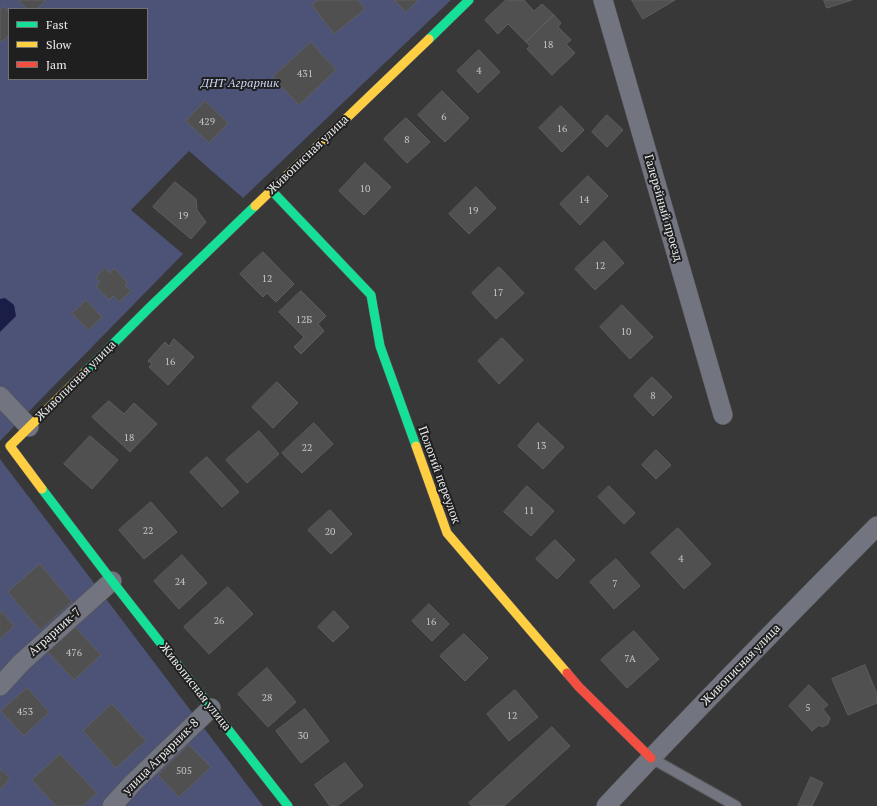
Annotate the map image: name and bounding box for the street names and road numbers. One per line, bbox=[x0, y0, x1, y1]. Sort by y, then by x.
street label: Живописная улица bbox=[264, 112, 352, 198]
street label: Галерейный проезд bbox=[641, 153, 685, 263]
street label: Живописная улица bbox=[33, 338, 119, 424]
street label: Пологий переулок bbox=[415, 424, 463, 526]
street label: Аграрник-7 bbox=[26, 605, 84, 659]
street label: Живописная улица bbox=[698, 621, 784, 709]
street label: Живописная улица bbox=[156, 640, 234, 734]
street label: улица Аграрник-8 bbox=[120, 716, 202, 798]

